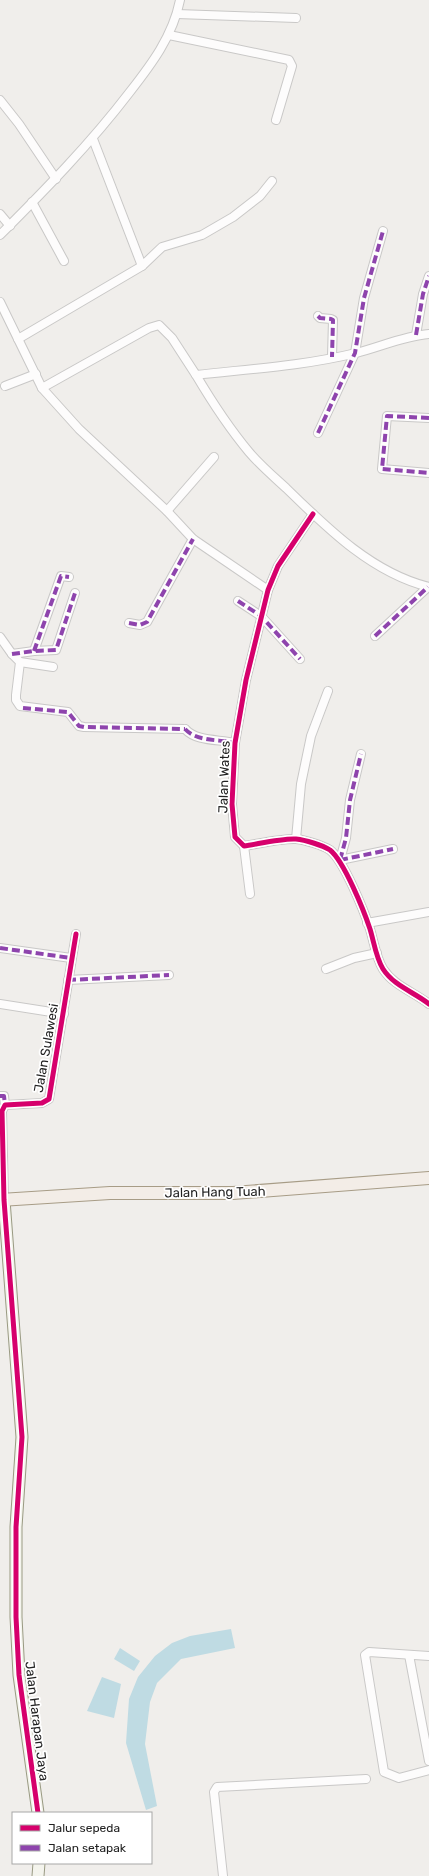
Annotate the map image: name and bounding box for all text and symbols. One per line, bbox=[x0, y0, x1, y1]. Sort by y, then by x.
street label: Jalan Wates bbox=[215, 740, 233, 814]
street label: Jalan Sulawesi bbox=[31, 1002, 61, 1094]
street label: Jalan Hang Tuah bbox=[164, 1184, 266, 1201]
street label: Jalan Harapan Jaya bbox=[22, 1660, 52, 1782]
legend bbox=[12, 1812, 152, 1864]
text: Jalur sepeda bbox=[48, 1821, 120, 1835]
text: Jalan setapak bbox=[48, 1841, 127, 1855]

